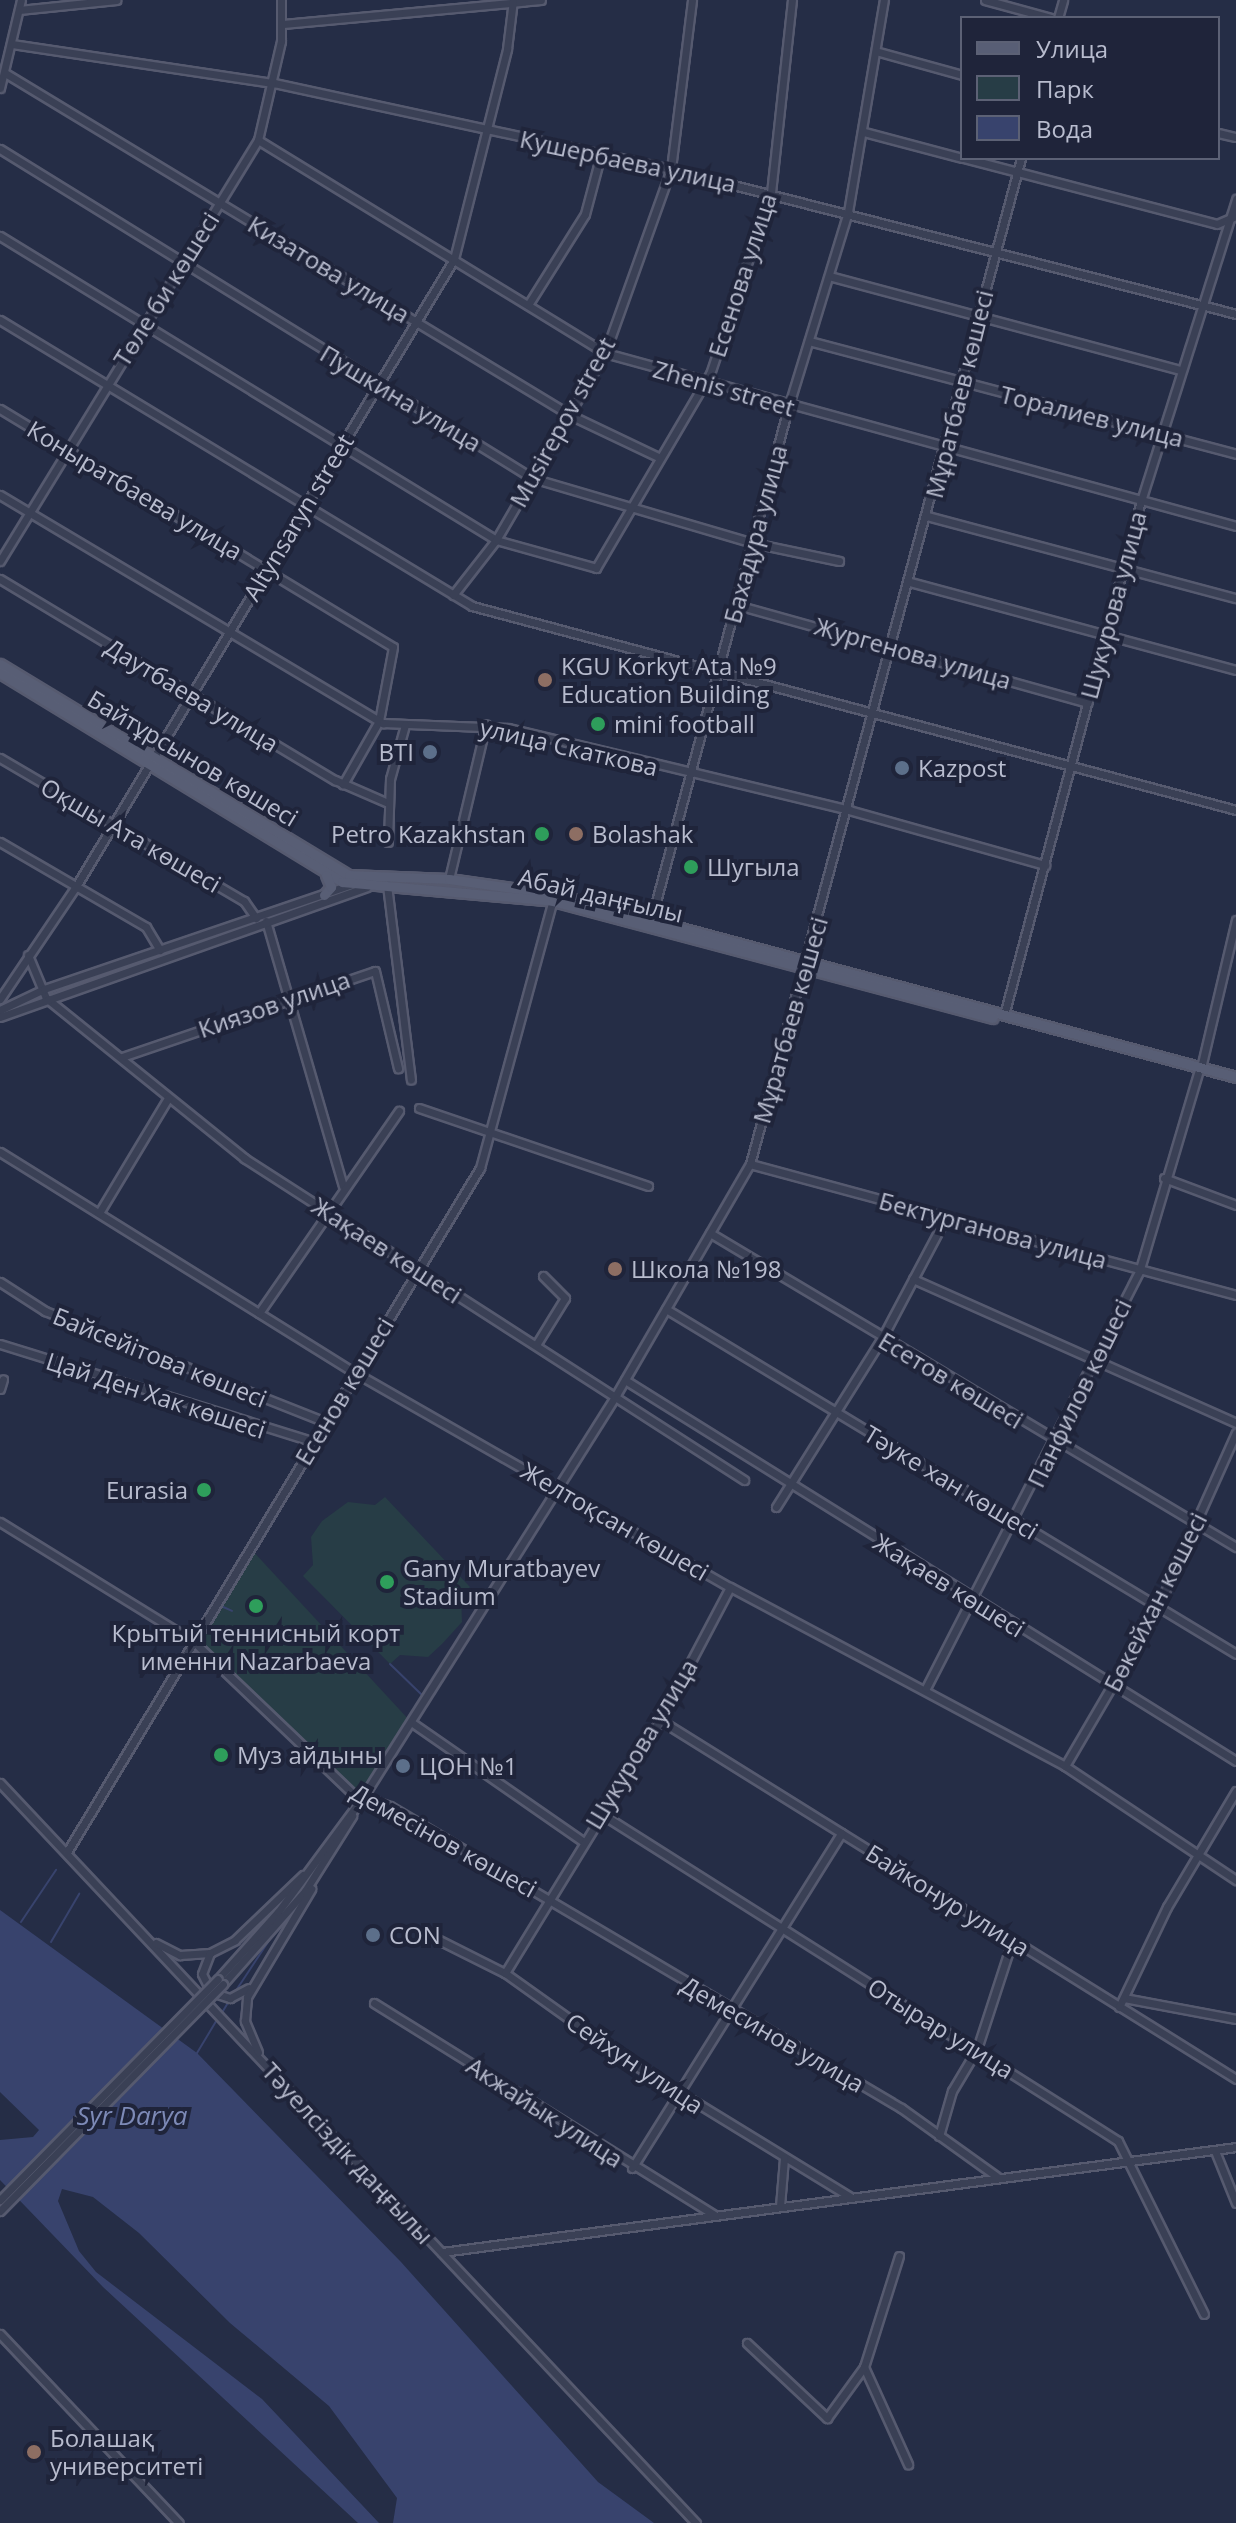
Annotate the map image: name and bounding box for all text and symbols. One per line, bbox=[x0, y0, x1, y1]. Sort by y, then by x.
legend bbox=[960, 16, 1220, 160]
text: Улица bbox=[1036, 32, 1108, 65]
text: Парк bbox=[1036, 72, 1094, 105]
text: Вода bbox=[1036, 112, 1093, 145]
street label: Кушербаева улица bbox=[517, 124, 739, 198]
street label: Есенова улица bbox=[702, 189, 782, 361]
street label: Төле би көшесі bbox=[107, 207, 225, 371]
street label: Кизатова улица bbox=[243, 209, 415, 329]
street label: Мұратбаев көшесі bbox=[919, 287, 999, 501]
street label: Musirepov street bbox=[503, 332, 621, 512]
street label: Пушкина улица bbox=[315, 339, 487, 457]
street label: Zhenis street bbox=[650, 354, 798, 422]
street label: Торалиев улица bbox=[998, 379, 1186, 453]
street label: Коныратбаева улица bbox=[22, 414, 248, 566]
street label: Altynsaryn street bbox=[237, 428, 359, 606]
street label: Бахадура улица bbox=[717, 442, 793, 626]
street label: Шукурова улица bbox=[1074, 508, 1152, 702]
street label: Жургенова улица bbox=[811, 611, 1015, 695]
street label: Даутбаева улица bbox=[100, 632, 284, 758]
place label: KGU Korkyt Ata №9 Education Building bbox=[561, 652, 777, 708]
marker: KGU Korkyt Ata №9 Education Building bbox=[536, 671, 554, 689]
street label: Байтұрсынов көшесі bbox=[83, 684, 303, 832]
place label: mini football bbox=[614, 710, 755, 738]
street label: улица Скаткова bbox=[477, 713, 661, 781]
marker: mini football bbox=[589, 715, 607, 733]
place label: BTI bbox=[379, 738, 414, 766]
marker: BTI bbox=[421, 743, 439, 761]
place label: Kazpost bbox=[918, 754, 1006, 782]
marker: Kazpost bbox=[893, 759, 911, 777]
street label: Оқшы Ата көшесі bbox=[36, 772, 226, 898]
place label: Petro Kazakhstan bbox=[331, 820, 526, 848]
place label: Bolashak bbox=[592, 820, 693, 848]
marker: Petro Kazakhstan bbox=[533, 825, 551, 843]
marker: Bolashak bbox=[567, 825, 585, 843]
place label: Шугыла bbox=[707, 853, 800, 881]
marker: Шугыла bbox=[682, 858, 700, 876]
street label: Абай даңғылы bbox=[516, 862, 686, 928]
street label: Мұратбаев көшесі bbox=[747, 914, 833, 1126]
street label: Киязов улица bbox=[194, 965, 354, 1043]
street label: Бектурганова улица bbox=[876, 1186, 1110, 1274]
street label: Жақаев көшесі bbox=[307, 1191, 467, 1309]
place label: Школа №198 bbox=[631, 1255, 782, 1283]
marker: Школа №198 bbox=[606, 1260, 624, 1278]
street label: Панфилов көшесі bbox=[1021, 1294, 1137, 1492]
street label: Байсейітова көшесі bbox=[49, 1301, 271, 1413]
street label: Есенов көшесі bbox=[289, 1312, 399, 1470]
street label: Есетов көшесі bbox=[874, 1326, 1028, 1434]
street label: Цай Ден Хак көшесі bbox=[43, 1346, 269, 1444]
street label: Тәуке хан көшесі bbox=[859, 1419, 1043, 1545]
street label: Желтоқсан көшесі bbox=[516, 1456, 714, 1586]
place label: Eurasia bbox=[106, 1476, 188, 1504]
marker: Eurasia bbox=[195, 1481, 213, 1499]
street label: Бөкейхан көшесі bbox=[1097, 1508, 1213, 1696]
street label: Жақаев көшесі bbox=[868, 1527, 1030, 1643]
place label: Gany Muratbayev Stadium bbox=[403, 1554, 600, 1610]
marker: Gany Muratbayev Stadium bbox=[378, 1573, 396, 1591]
marker: Крытый теннисный корт именни Nazarbaeva bbox=[247, 1597, 265, 1615]
place label: Крытый теннисный корт именни Nazarbaeva bbox=[112, 1619, 400, 1675]
street label: Шукурова улица bbox=[579, 1654, 703, 1834]
place label: Муз айдыны bbox=[237, 1741, 383, 1769]
marker: Муз айдыны bbox=[212, 1746, 230, 1764]
place label: ЦОН №1 bbox=[419, 1752, 517, 1780]
marker: ЦОН №1 bbox=[394, 1757, 412, 1775]
street label: Демесінов көшесі bbox=[346, 1777, 542, 1903]
street label: Байконур улица bbox=[861, 1838, 1035, 1962]
place label: CON bbox=[389, 1921, 441, 1949]
marker: CON bbox=[364, 1926, 382, 1944]
street label: Демесинов улица bbox=[676, 1970, 870, 2098]
street label: Отырар улица bbox=[863, 1972, 1019, 2084]
street label: Сейхун улица bbox=[561, 2007, 709, 2119]
street label: Акжайык улица bbox=[462, 2051, 628, 2173]
street label: Тәуелсіздік даңғылы bbox=[257, 2056, 439, 2250]
water label: Syr Darya bbox=[76, 2100, 188, 2132]
place label: Болашақ университеті bbox=[50, 2424, 203, 2480]
marker: Болашақ университеті bbox=[25, 2443, 43, 2461]

